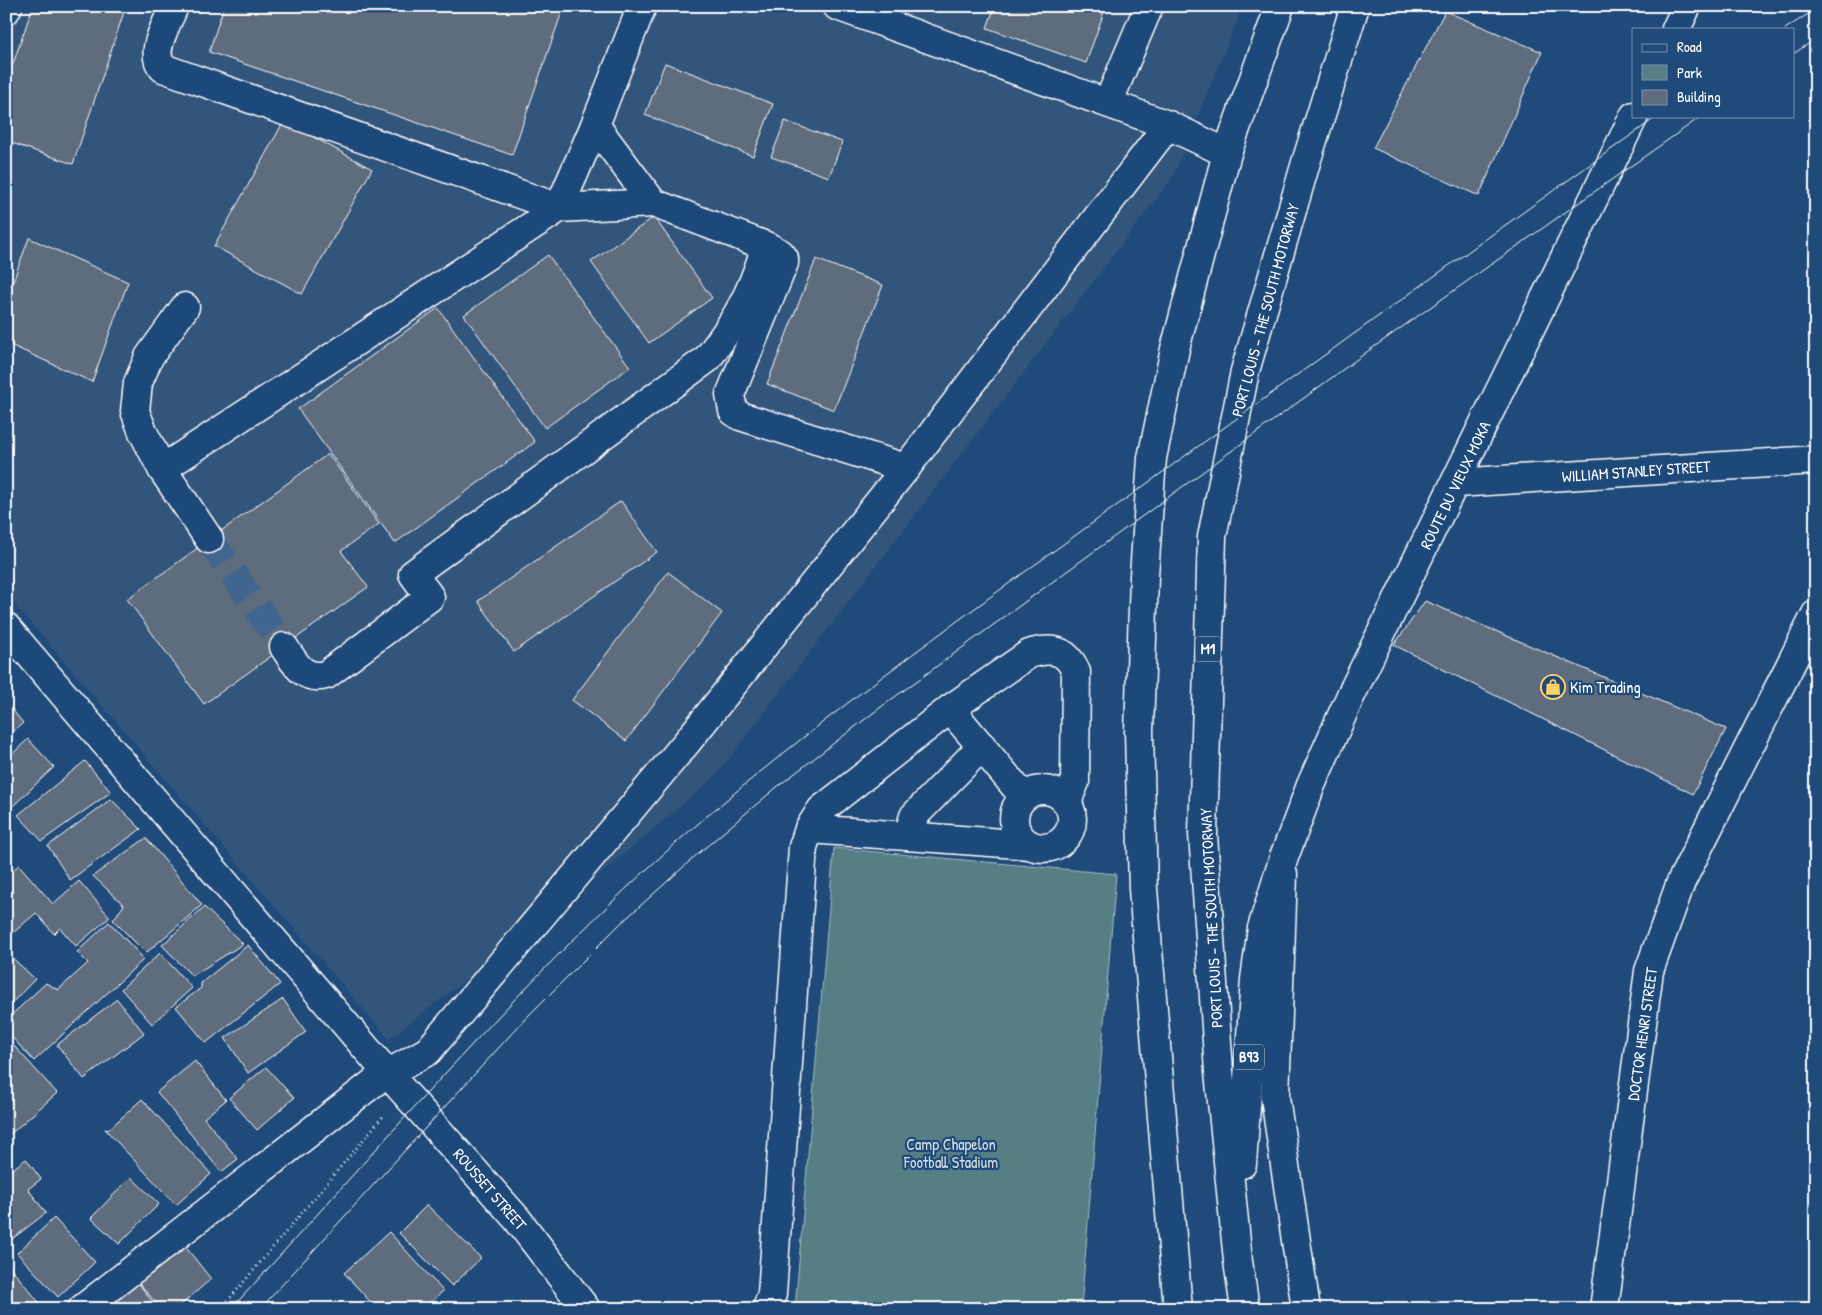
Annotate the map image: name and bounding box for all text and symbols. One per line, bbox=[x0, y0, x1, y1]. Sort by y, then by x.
legend bbox=[1632, 28, 1794, 118]
text: Road bbox=[1677, 36, 1702, 57]
text: Park bbox=[1677, 62, 1702, 83]
text: Building bbox=[1677, 86, 1721, 107]
street label: PORT LOUIS – THE SOUTH MOTORWAY bbox=[1226, 201, 1304, 419]
street label: ROUTE DU VIEUX MOKA bbox=[1414, 417, 1496, 553]
street label: WILLIAM STANLEY STREET bbox=[1561, 455, 1712, 487]
road number: M1 bbox=[1196, 636, 1220, 662]
shop icon: Kim Trading bbox=[1540, 674, 1566, 700]
place label: Kim Trading bbox=[1570, 676, 1641, 698]
street label: PORT LOUIS – THE SOUTH MOTORWAY bbox=[1194, 808, 1228, 1028]
street label: DOCTOR HENRI STREET bbox=[1622, 966, 1662, 1102]
road number: B93 bbox=[1234, 1044, 1264, 1070]
park label: Camp Chapelon Football Stadium bbox=[903, 1133, 998, 1173]
street label: ROUSSET STREET bbox=[448, 1143, 532, 1235]

